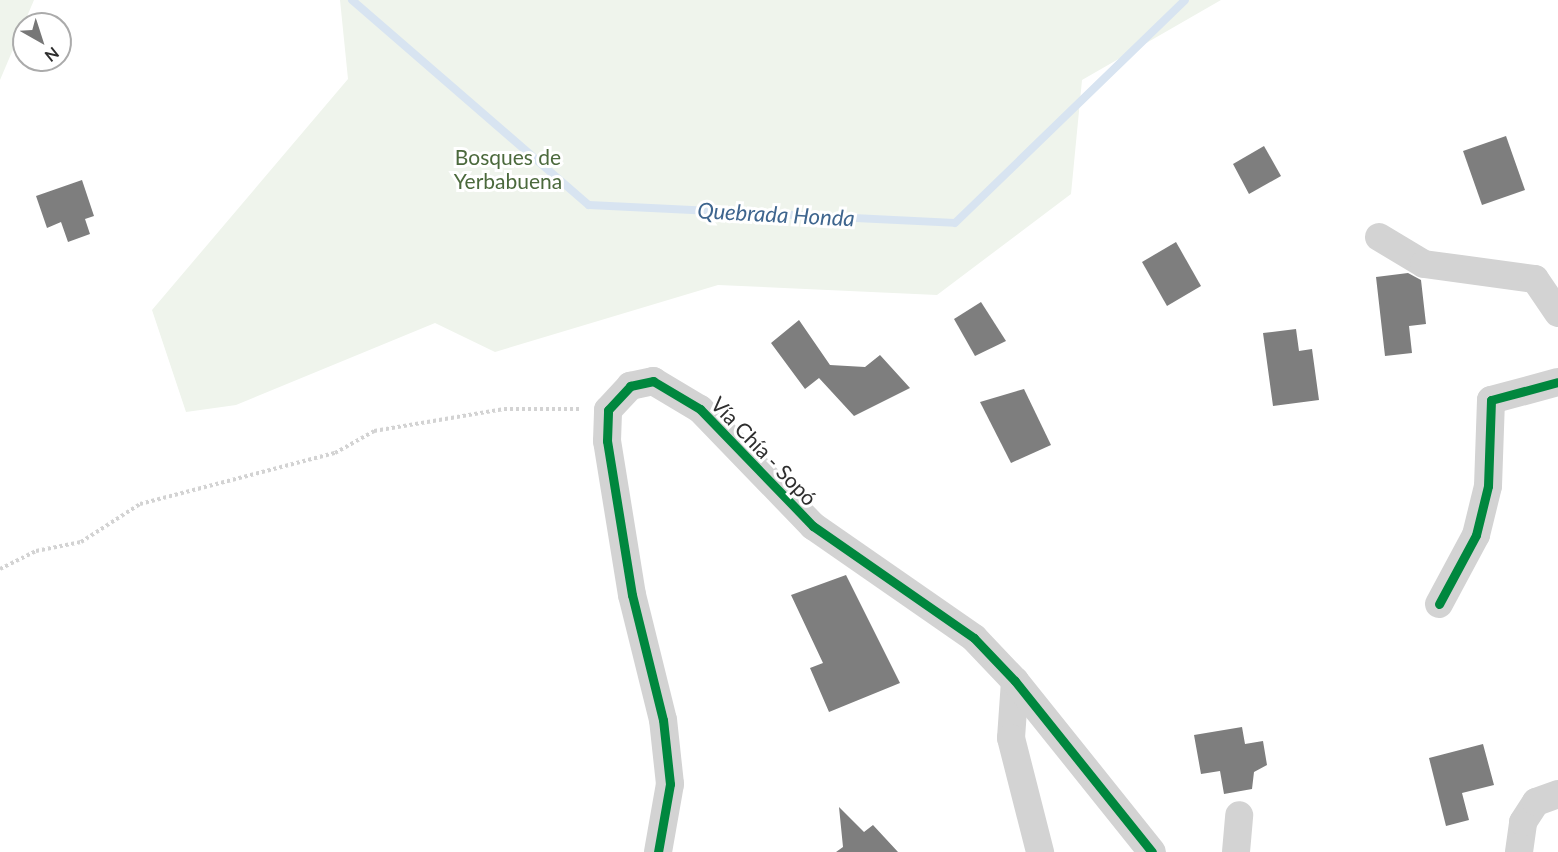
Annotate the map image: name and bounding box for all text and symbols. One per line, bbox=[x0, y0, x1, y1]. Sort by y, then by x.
north arrow bbox=[12, 12, 72, 72]
text: N bbox=[42, 44, 63, 66]
park label: Bosques de Yerbabuena bbox=[454, 144, 562, 194]
water label: Quebrada Honda bbox=[697, 197, 855, 231]
street label: Vía Chía - Sopó bbox=[706, 391, 822, 511]

